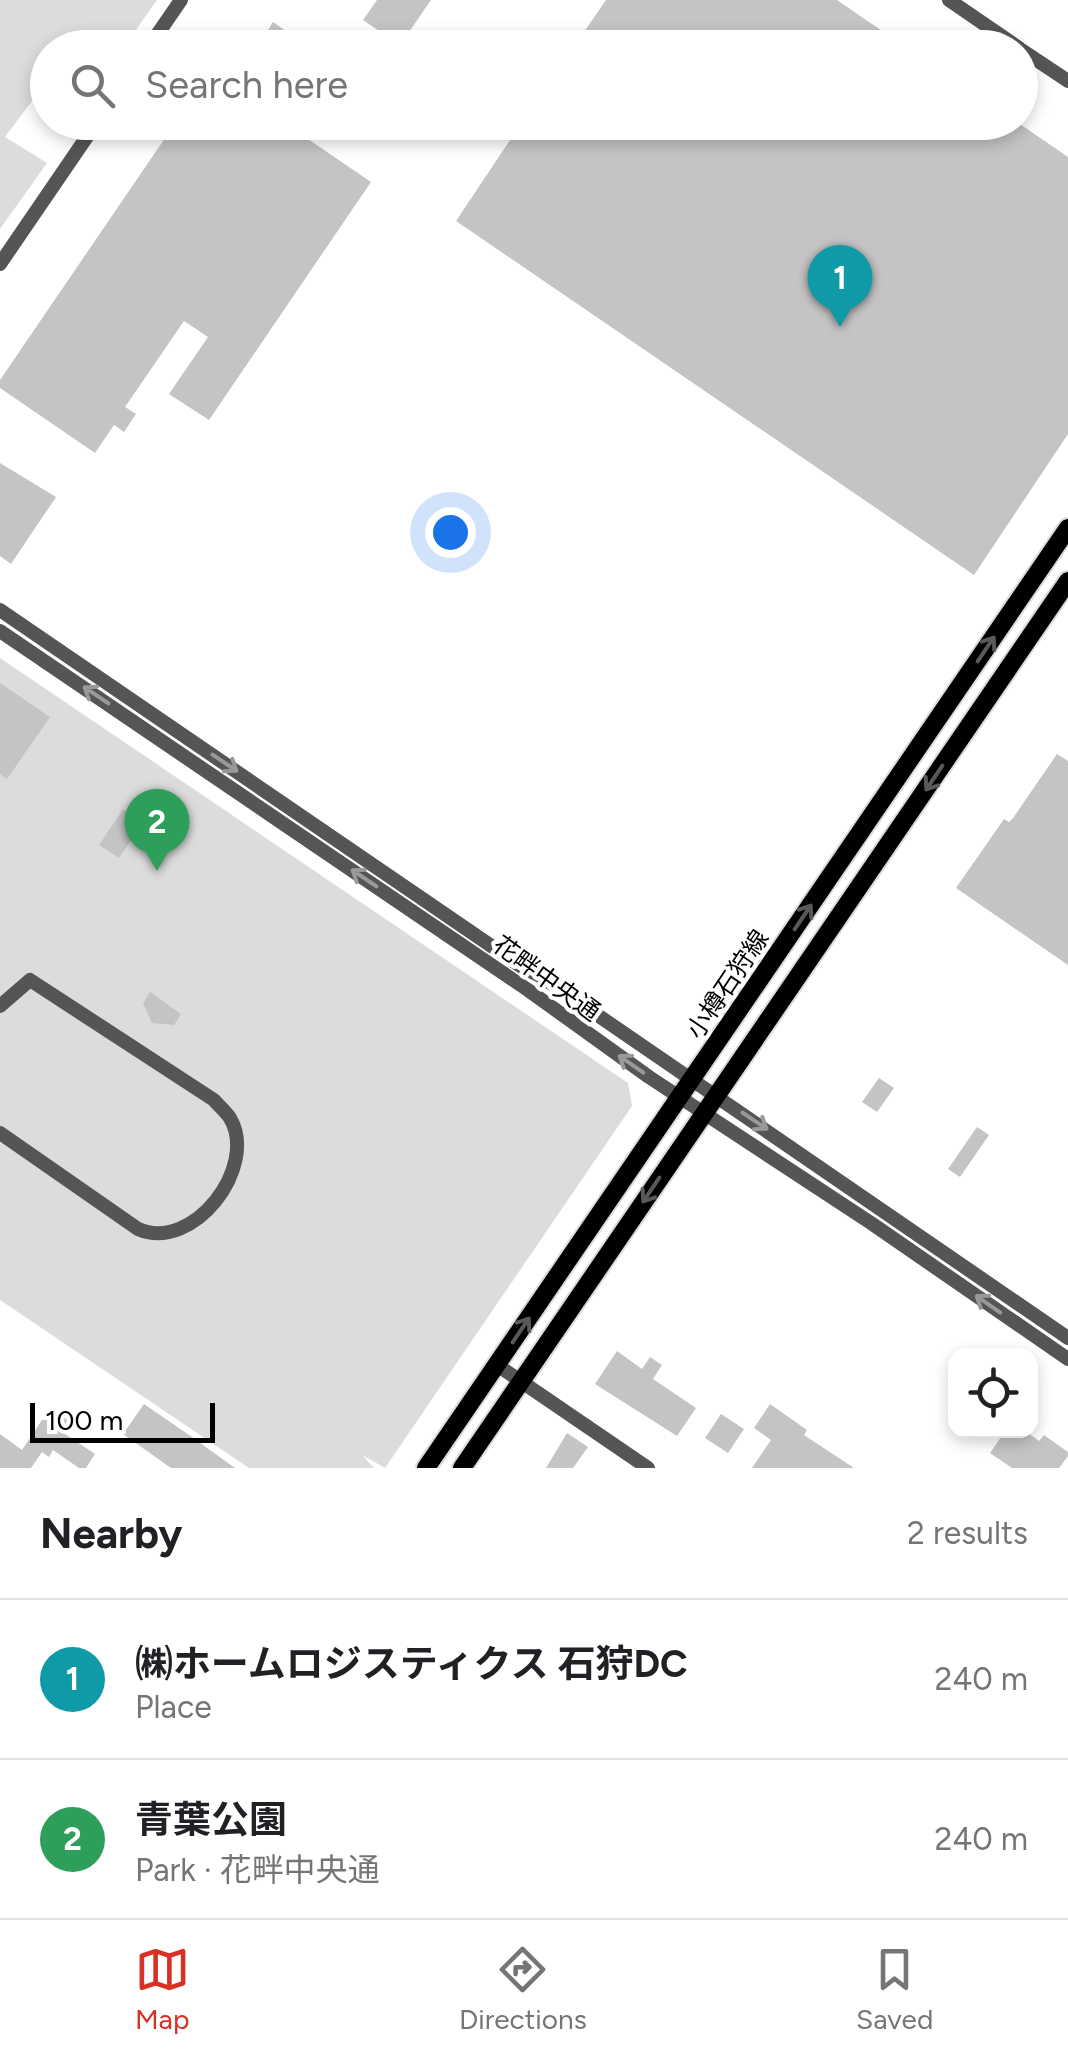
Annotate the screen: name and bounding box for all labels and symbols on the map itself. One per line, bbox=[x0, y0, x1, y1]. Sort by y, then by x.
pin: 1 bbox=[808, 245, 872, 327]
your location bbox=[425, 507, 476, 558]
one-way arrow bbox=[975, 635, 996, 663]
one-way arrow bbox=[82, 685, 110, 706]
one-way arrow bbox=[211, 752, 239, 773]
one-way arrow bbox=[924, 763, 945, 791]
pin: 2 bbox=[124, 788, 190, 871]
one-way arrow bbox=[351, 868, 379, 889]
one-way arrow bbox=[792, 903, 813, 931]
street label: 小樽石狩線 bbox=[680, 924, 774, 1044]
street label: 花畔中央通 bbox=[488, 929, 606, 1027]
one-way arrow bbox=[617, 1054, 645, 1075]
one-way arrow bbox=[741, 1111, 769, 1132]
one-way arrow bbox=[641, 1176, 662, 1204]
one-way arrow bbox=[974, 1294, 1002, 1315]
one-way arrow bbox=[510, 1316, 531, 1344]
scale bar bbox=[30, 1398, 215, 1442]

